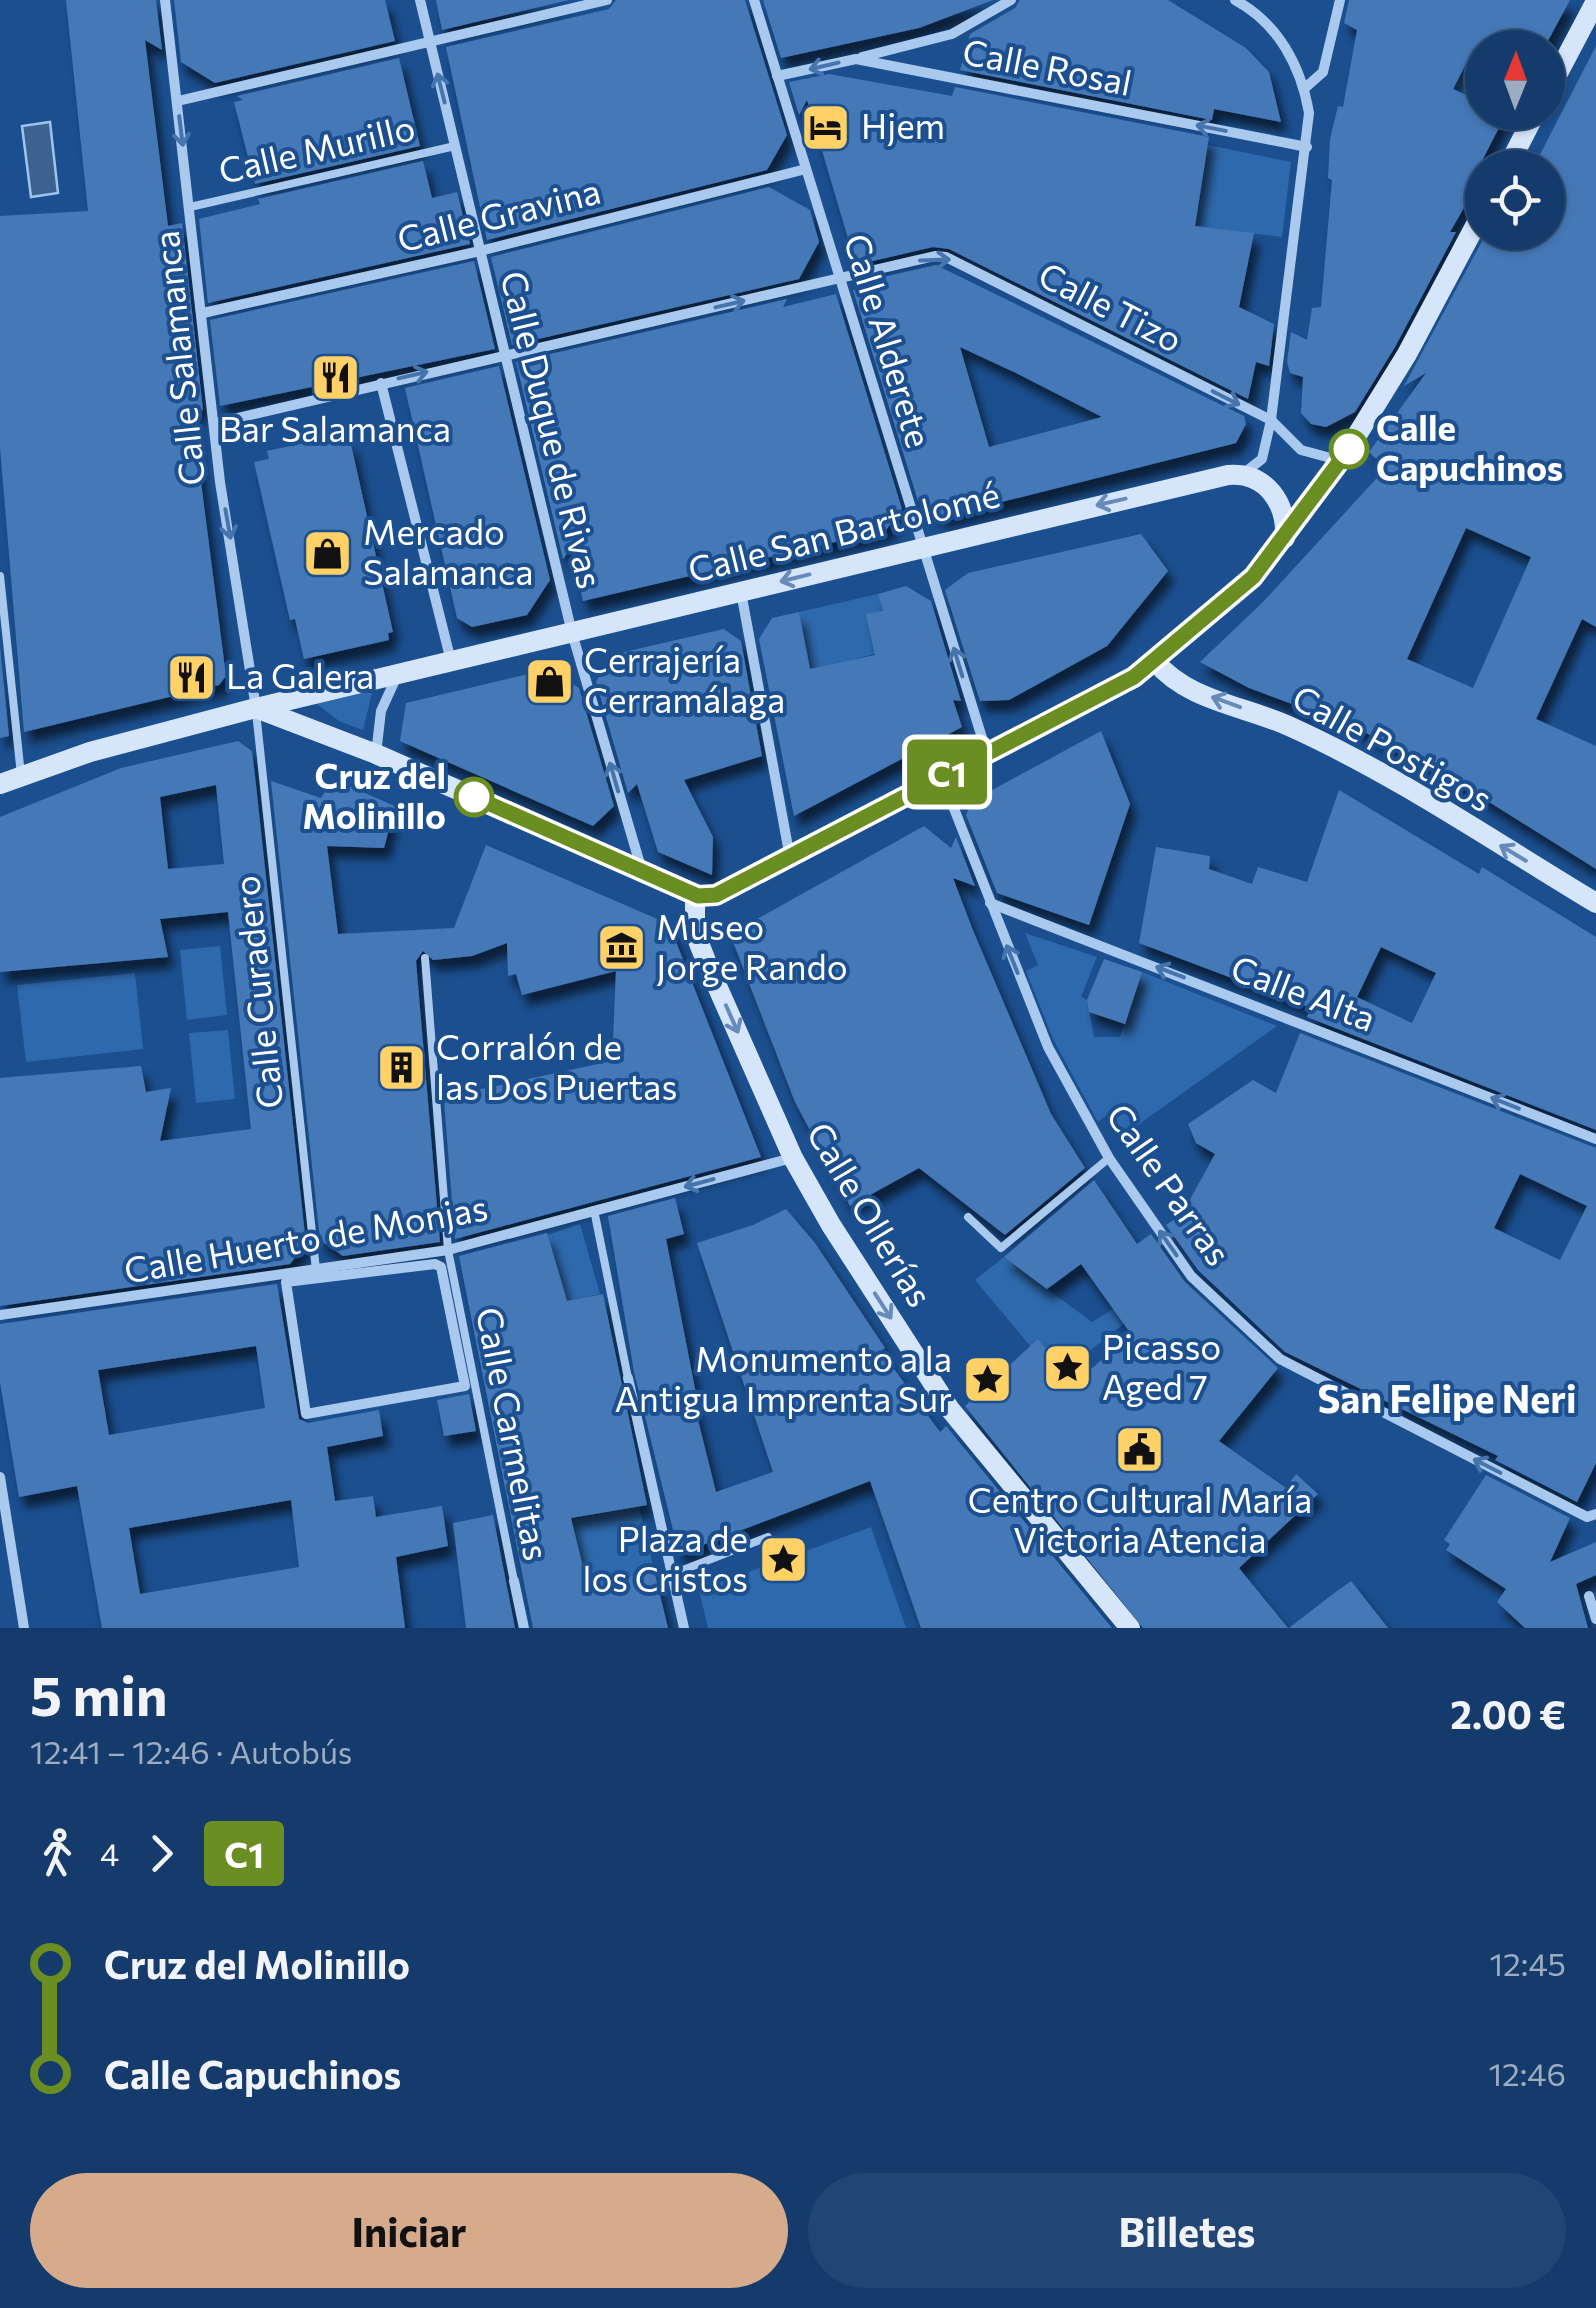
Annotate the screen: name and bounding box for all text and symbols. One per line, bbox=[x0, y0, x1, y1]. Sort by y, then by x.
street label: Calle Rosal bbox=[959, 28, 1136, 103]
north arrow bbox=[1465, 30, 1565, 130]
map controls bbox=[1465, 30, 1565, 250]
one-way arrow bbox=[809, 58, 841, 76]
one-way arrow bbox=[431, 73, 449, 105]
hotel icon: Hjem bbox=[800, 101, 852, 153]
place label: Hjem bbox=[861, 103, 945, 146]
street label: Calle Murillo bbox=[214, 104, 419, 191]
one-way arrow bbox=[173, 115, 191, 147]
one-way arrow bbox=[1196, 118, 1228, 137]
button: locate bbox=[1465, 150, 1565, 250]
street label: Calle Gravina bbox=[392, 168, 604, 260]
street label: Calle Alderete bbox=[837, 228, 942, 452]
street label: Calle Salamanca bbox=[143, 229, 212, 488]
one-way arrow bbox=[918, 250, 950, 269]
street label: Calle Tizo bbox=[1032, 251, 1190, 360]
street label: Calle Duque de Rivas bbox=[493, 266, 614, 592]
one-way arrow bbox=[713, 294, 745, 312]
restaurant icon: Bar Salamanca bbox=[309, 352, 361, 404]
one-way arrow bbox=[396, 365, 428, 384]
one-way arrow bbox=[1211, 389, 1240, 408]
place label: Calle Capuchinos bbox=[1376, 405, 1563, 488]
place label: Bar Salamanca bbox=[219, 406, 451, 449]
marker: Calle Capuchinos bbox=[1330, 430, 1368, 468]
street label: Calle San Bartolomé bbox=[683, 471, 1004, 590]
one-way arrow bbox=[1096, 494, 1128, 512]
one-way arrow bbox=[219, 507, 238, 539]
place label: Mercado Salamanca bbox=[363, 509, 534, 592]
shop icon: Mercado Salamanca bbox=[302, 527, 354, 579]
one-way arrow bbox=[780, 570, 812, 588]
place label: Cerrajería Cerramálaga bbox=[584, 637, 785, 720]
one-way arrow bbox=[948, 647, 966, 678]
restaurant icon: La Galera bbox=[165, 651, 217, 703]
place label: La Galera bbox=[226, 653, 374, 696]
shop icon: Cerrajería Cerramálaga bbox=[523, 655, 575, 707]
street label: Calle Postigos bbox=[1286, 674, 1500, 819]
one-way arrow bbox=[1211, 692, 1242, 710]
line badge: C1 bbox=[902, 740, 992, 804]
text: C1 bbox=[927, 751, 967, 794]
place label: Cruz del Molinillo bbox=[302, 753, 446, 836]
one-way arrow bbox=[604, 762, 622, 793]
marker: Cruz del Molinillo bbox=[455, 778, 493, 816]
one-way arrow bbox=[1499, 843, 1528, 863]
street label: Calle Curadero bbox=[223, 874, 290, 1111]
place label: Museo Jorge Rando bbox=[656, 904, 848, 987]
museum icon: Museo Jorge Rando bbox=[595, 922, 647, 974]
one-way arrow bbox=[1002, 944, 1020, 975]
street label: Calle Alta bbox=[1226, 945, 1382, 1039]
one-way arrow bbox=[1155, 961, 1186, 979]
one-way arrow bbox=[724, 1003, 742, 1034]
place label: Corralón de las Dos Puertas bbox=[436, 1024, 677, 1107]
building icon: Corralón de las Dos Puertas bbox=[375, 1042, 427, 1094]
one-way arrow bbox=[1491, 1092, 1521, 1110]
street label: Calle Parras bbox=[1099, 1095, 1241, 1273]
street label: Calle Ollerías bbox=[799, 1114, 943, 1314]
one-way arrow bbox=[684, 1175, 716, 1193]
street label: Calle Huerto de Monjas bbox=[121, 1184, 491, 1291]
one-way arrow bbox=[1158, 1230, 1179, 1257]
one-way arrow bbox=[872, 1291, 893, 1320]
street label: Calle Carmelitas bbox=[469, 1303, 560, 1564]
place label: Picasso Aged 7 bbox=[1102, 1324, 1221, 1407]
place label: Monumento a la Antigua Imprenta Sur bbox=[615, 1336, 952, 1419]
place icon: Picasso Aged 7 bbox=[1041, 1342, 1093, 1394]
place icon: Monumento a la Antigua Imprenta Sur bbox=[961, 1354, 1013, 1406]
district label: San Felipe Neri bbox=[1317, 1374, 1577, 1421]
public building icon: Centro Cultural María Victoria Atencia bbox=[1114, 1423, 1166, 1475]
one-way arrow bbox=[1473, 1456, 1503, 1475]
place label: Centro Cultural María Victoria Atencia bbox=[968, 1477, 1312, 1560]
place label: Plaza de los Cristos bbox=[583, 1516, 748, 1599]
place icon: Plaza de los Cristos bbox=[757, 1534, 809, 1586]
text: 5 min bbox=[30, 1660, 168, 1727]
text: 2.00 € bbox=[1450, 1690, 1566, 1737]
text: 12:41 – 12:46 · Autobús bbox=[30, 1731, 352, 1771]
icon: walk bbox=[30, 1826, 85, 1881]
icon: forward bbox=[134, 1826, 189, 1881]
text: C1 bbox=[224, 1832, 264, 1875]
text: 4 bbox=[100, 1833, 119, 1873]
text: Cruz del Molinillo bbox=[104, 1940, 410, 1987]
text: 12:45 bbox=[1489, 1943, 1566, 1983]
text: Calle Capuchinos bbox=[104, 2050, 401, 2097]
text: 12:46 bbox=[1488, 2053, 1566, 2093]
button: Iniciar bbox=[30, 2173, 788, 2288]
button: Billetes bbox=[808, 2173, 1566, 2288]

